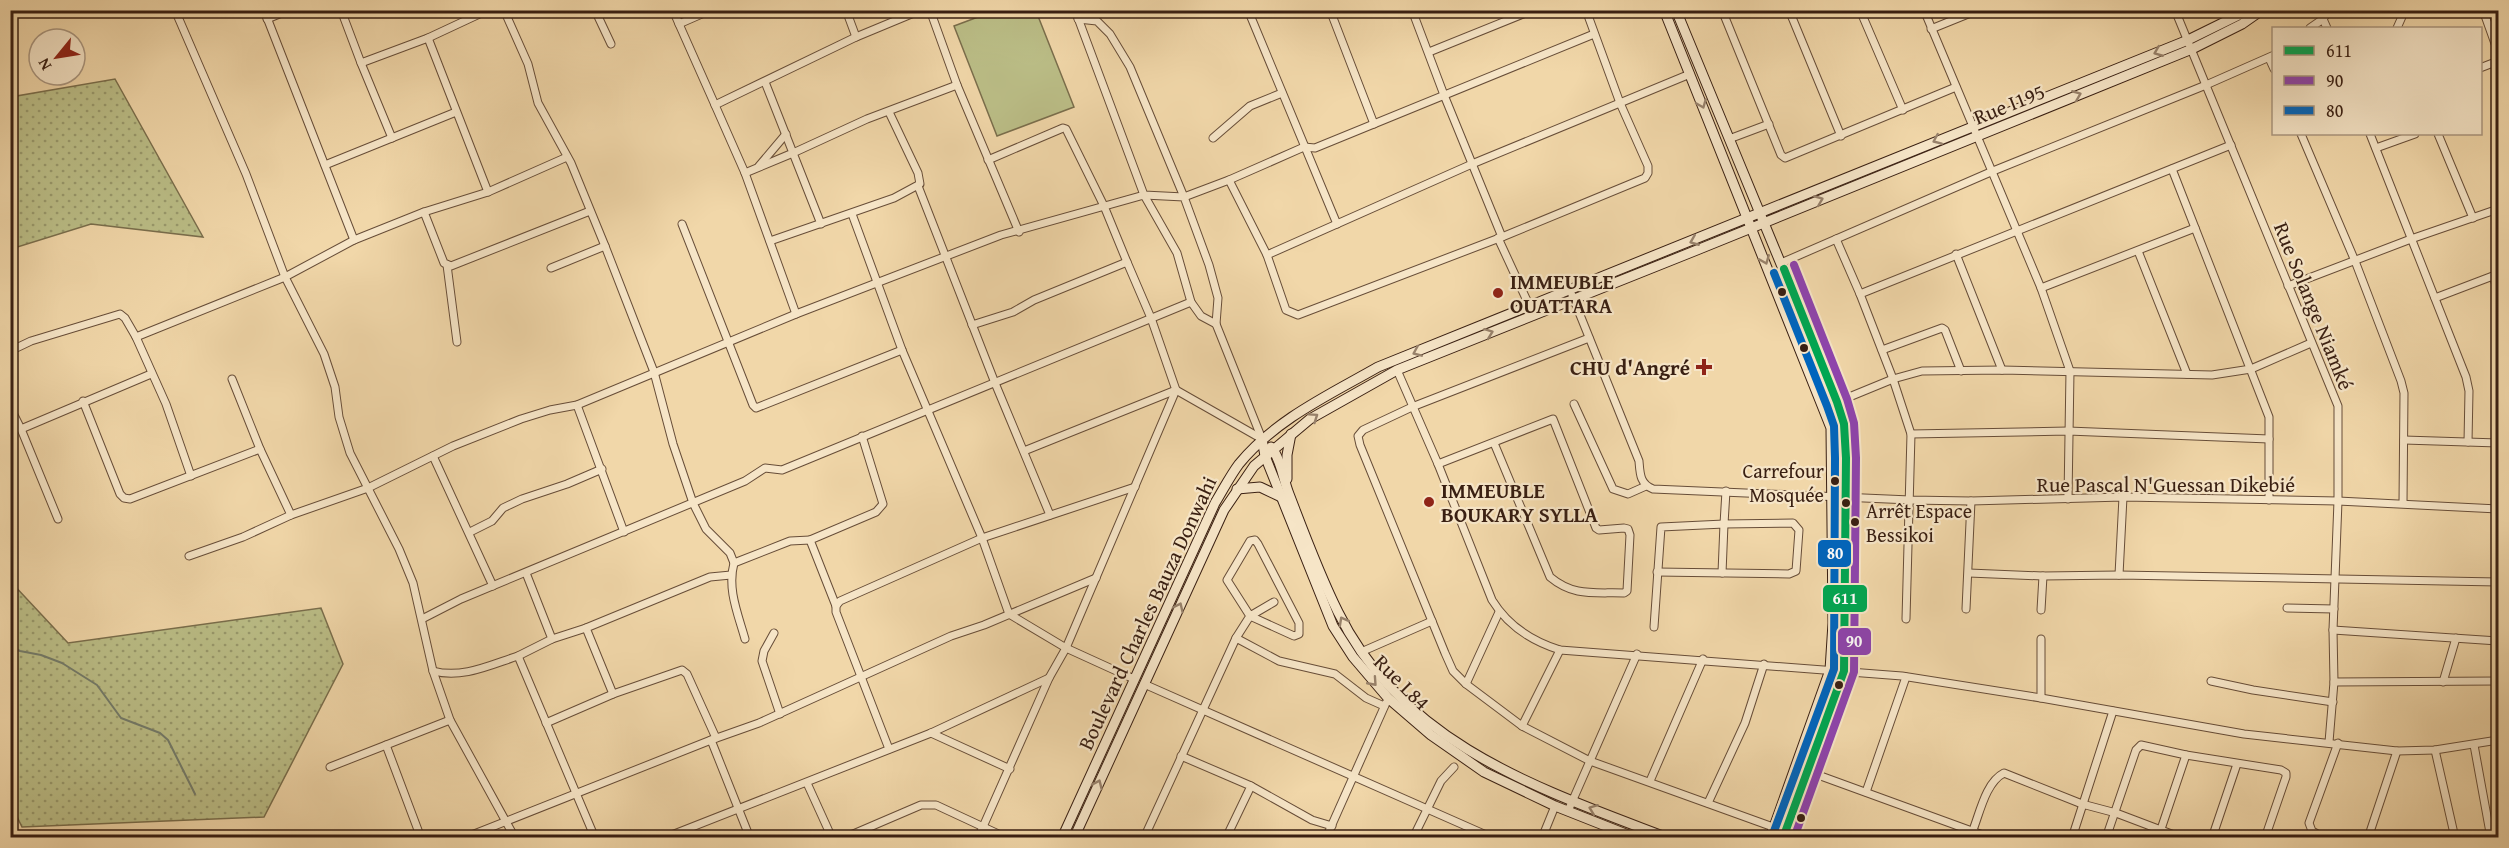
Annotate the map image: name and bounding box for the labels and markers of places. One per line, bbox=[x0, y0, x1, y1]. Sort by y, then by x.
place label: IMMEUBLE OUATTARA bbox=[1510, 266, 1614, 321]
marker: IMMEUBLE OUATTARA bbox=[1491, 286, 1505, 300]
unlabelled marker bbox=[1776, 286, 1788, 298]
unlabelled marker bbox=[1798, 342, 1810, 354]
place label: CHU d'Angré bbox=[1570, 352, 1690, 383]
marker: CHU d'Angré bbox=[1695, 358, 1713, 376]
place label: Carrefour Mosquée bbox=[1742, 456, 1824, 509]
place label: IMMEUBLE BOUKARY SYLLA bbox=[1441, 475, 1599, 530]
marker: Carrefour Mosquée bbox=[1829, 475, 1841, 487]
marker: IMMEUBLE BOUKARY SYLLA bbox=[1422, 495, 1436, 509]
place label: Arrêt Espace Bessikoi bbox=[1866, 496, 1972, 549]
unlabelled marker bbox=[1840, 497, 1852, 509]
marker: Arrêt Espace Bessikoi bbox=[1849, 516, 1861, 528]
unlabelled marker bbox=[1833, 679, 1845, 691]
unlabelled marker bbox=[1795, 812, 1807, 824]

